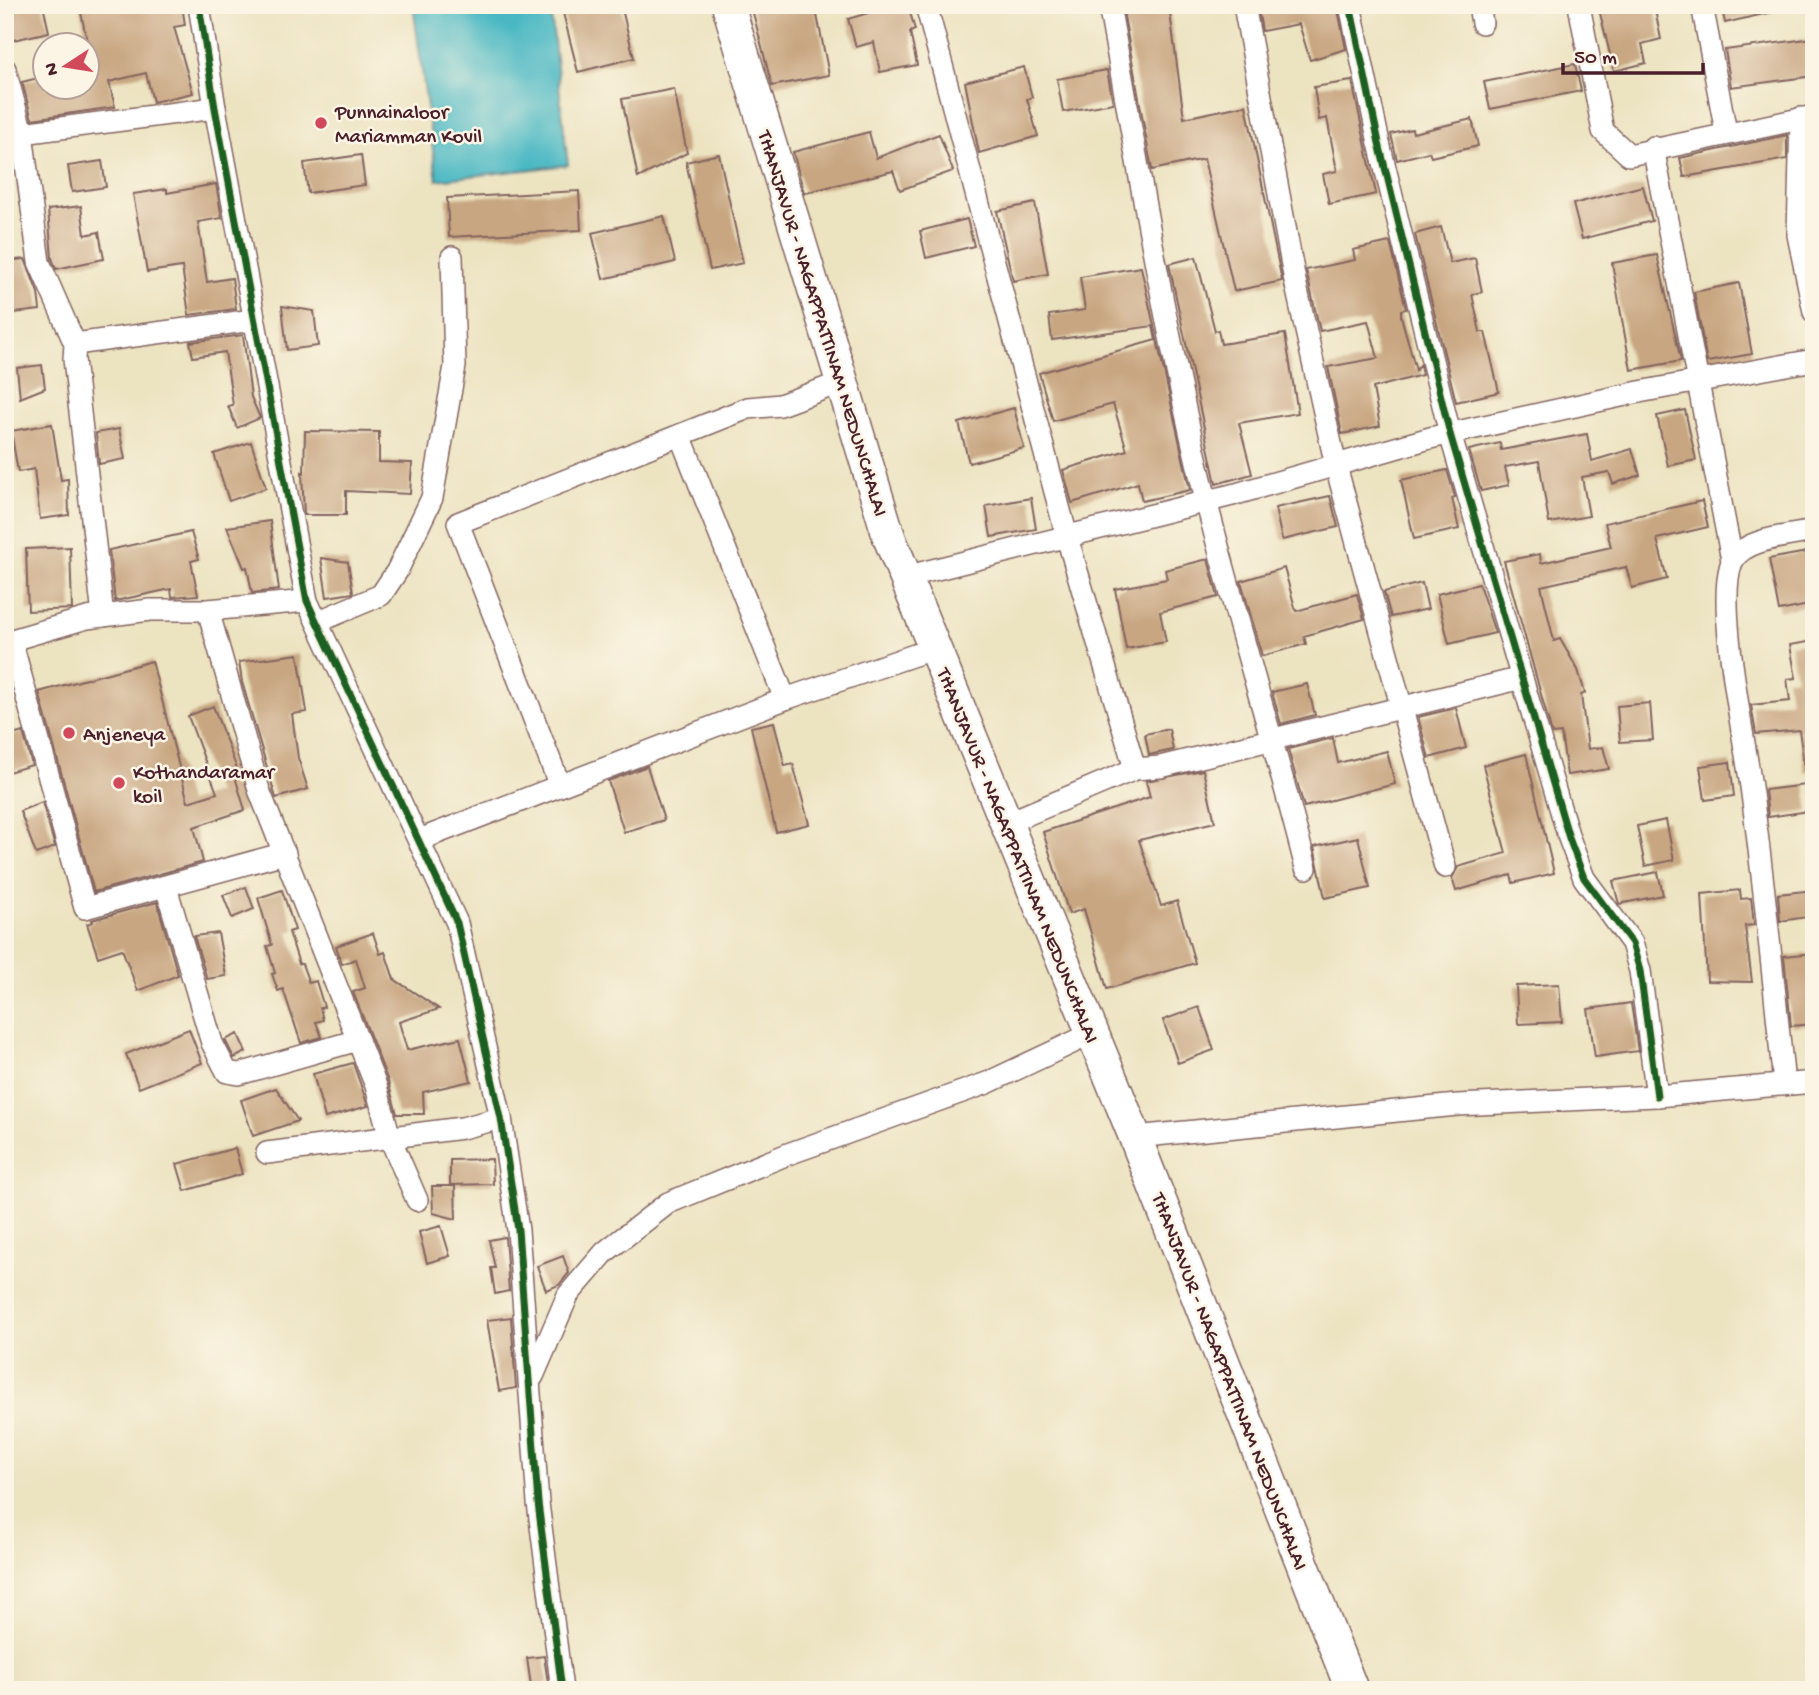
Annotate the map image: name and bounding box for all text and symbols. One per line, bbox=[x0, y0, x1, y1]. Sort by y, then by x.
north arrow bbox=[32, 32, 102, 102]
scale bar bbox=[1563, 32, 1703, 76]
text: 50 m bbox=[1574, 47, 1617, 72]
text: N bbox=[40, 60, 65, 77]
place label: Punnainaloor Mariamman Kovil bbox=[334, 102, 482, 151]
marker: Punnainaloor Mariamman Kovil bbox=[313, 115, 329, 131]
street label: THANJAVUR - NAGAPPATTINAM NEDUNCHALAI bbox=[750, 127, 891, 520]
street label: THANJAVUR - NAGAPPATTINAM NEDUNCHALAI bbox=[928, 664, 1103, 1048]
place label: Anjeneya bbox=[83, 724, 166, 749]
marker: Anjeneya bbox=[61, 725, 77, 741]
place label: Kothandaramar koil bbox=[133, 762, 276, 811]
marker: Kothandaramar koil bbox=[111, 775, 127, 791]
street label: THANJAVUR - NAGAPPATTINAM NEDUNCHALAI bbox=[1144, 1189, 1311, 1575]

